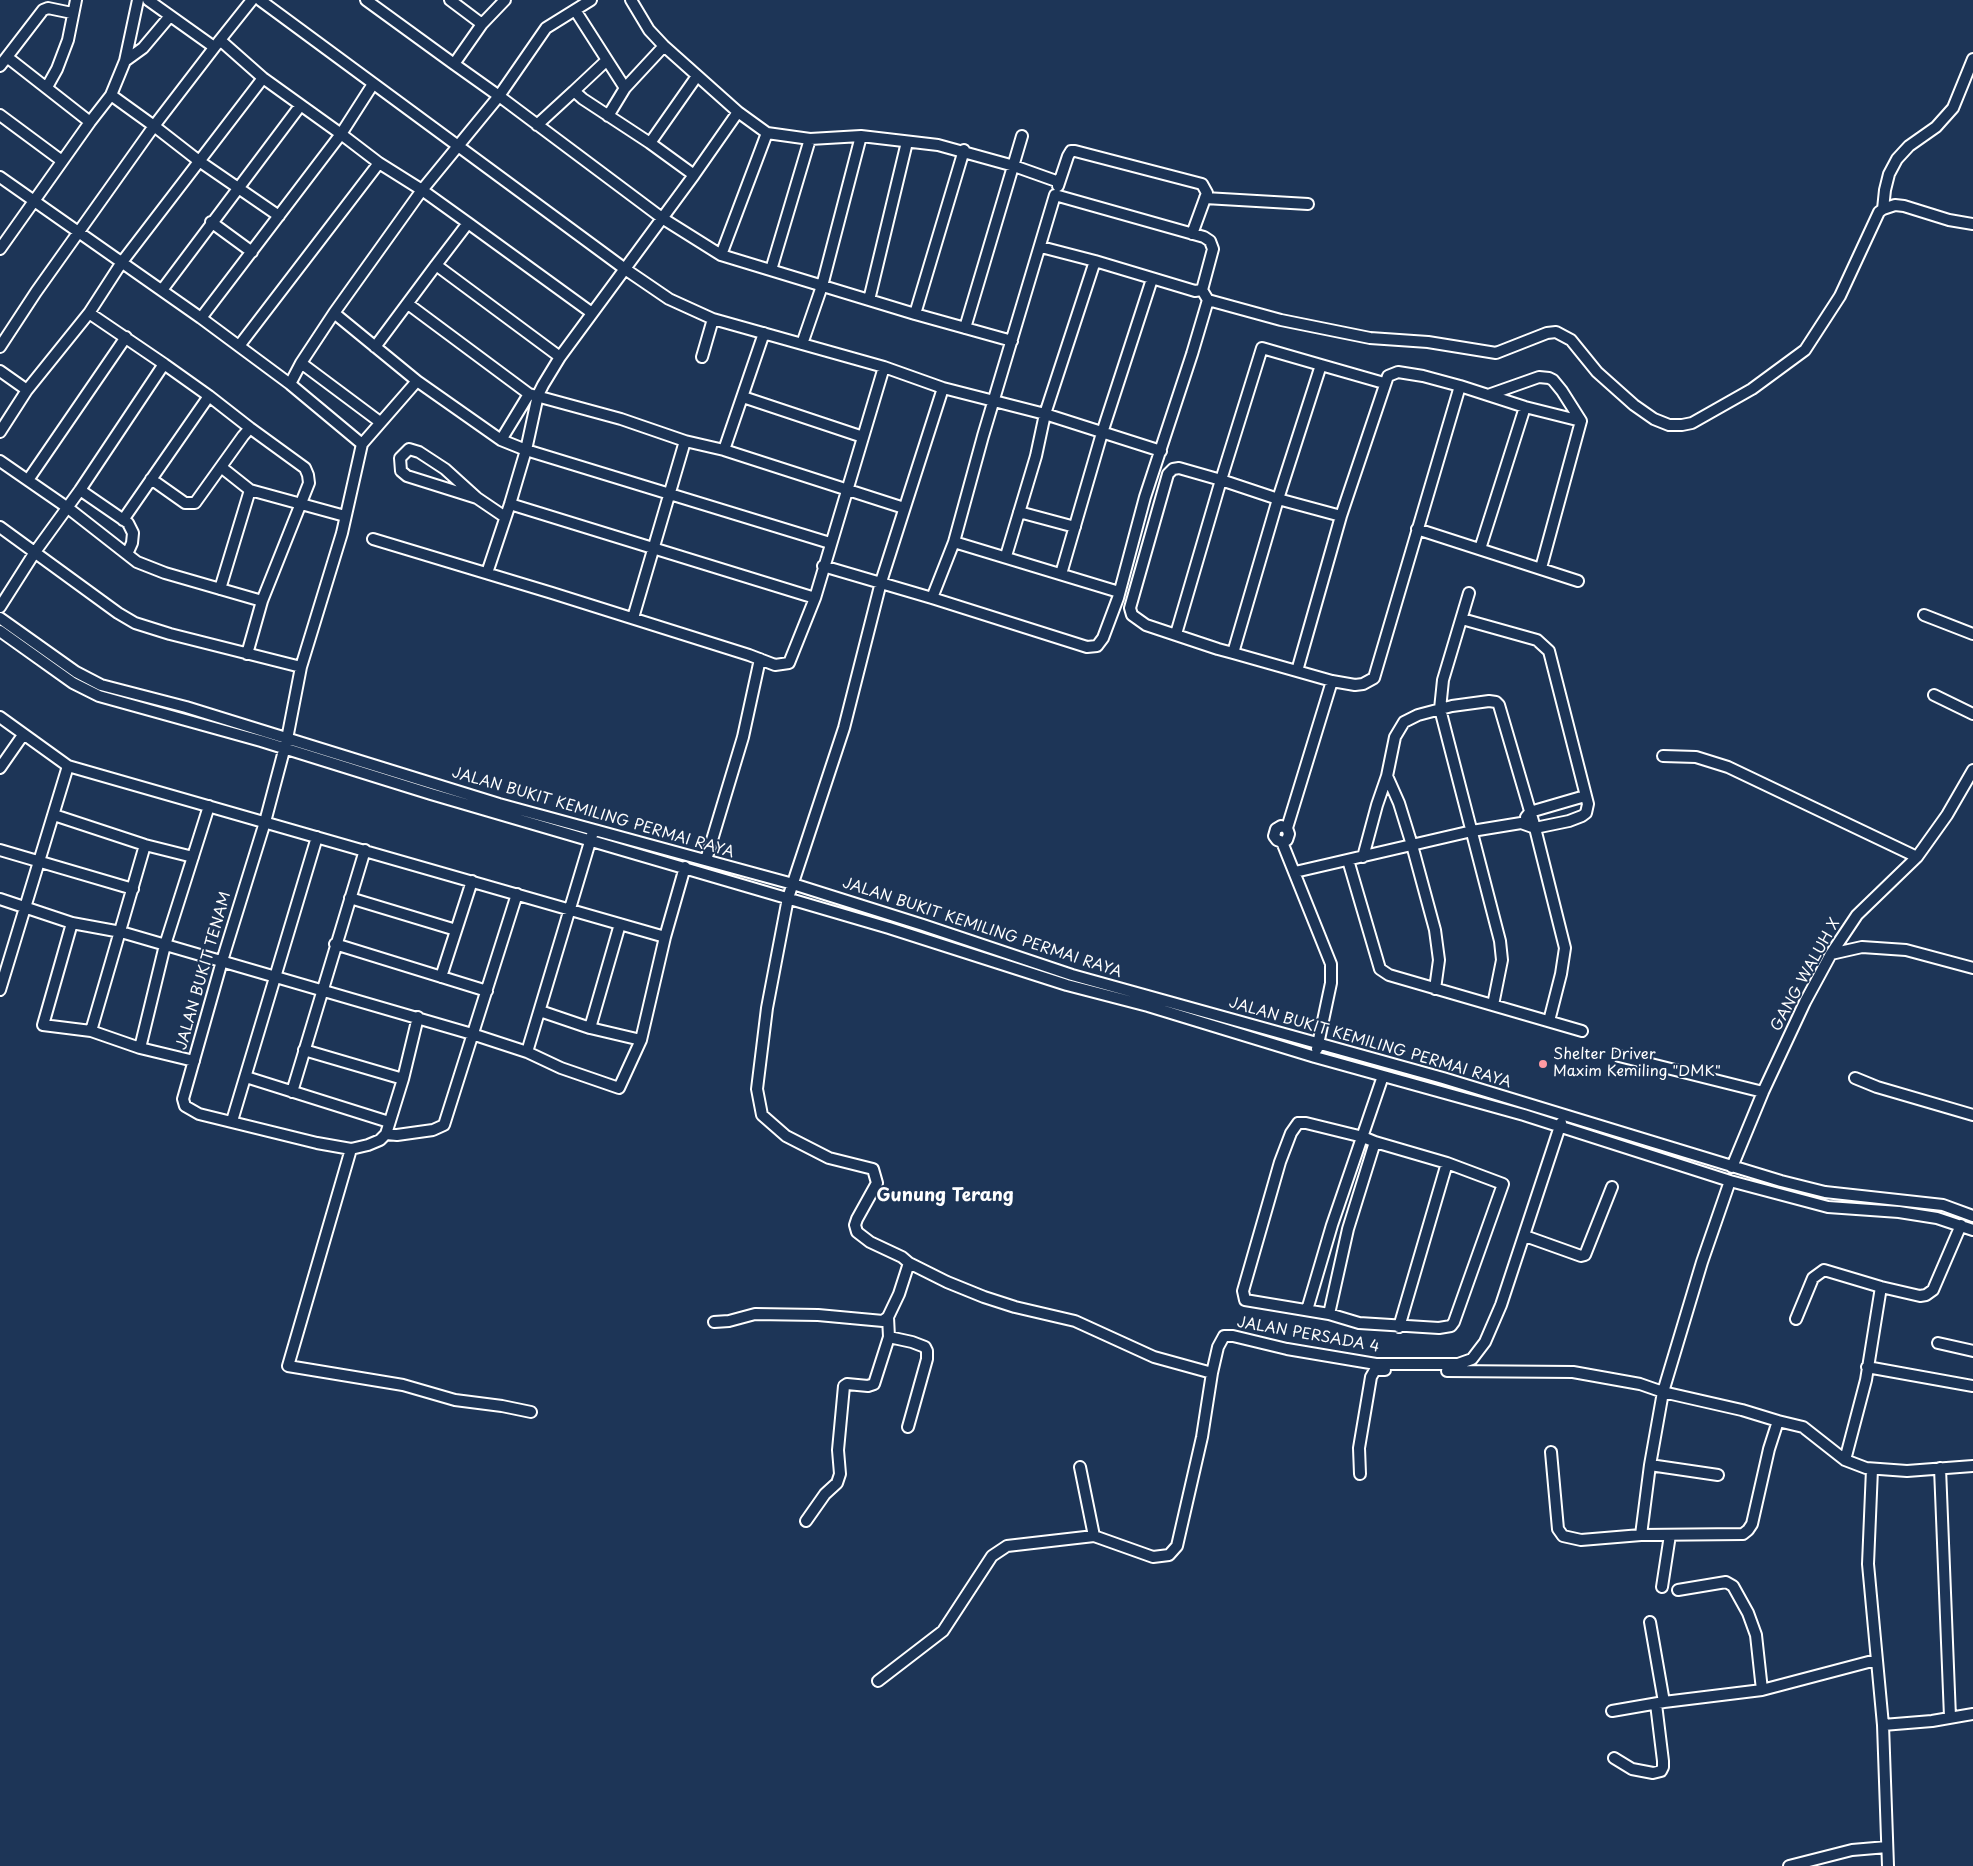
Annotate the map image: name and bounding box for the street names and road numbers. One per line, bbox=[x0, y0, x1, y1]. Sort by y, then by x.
street label: JALAN BUKIT KEMILING PERMAI RAYA bbox=[450, 764, 736, 862]
street label: JALAN BUKIT KEMILING PERMAI RAYA bbox=[840, 874, 1124, 982]
street label: JALAN BUKIT TENAM bbox=[173, 890, 235, 1052]
street label: GANG WALUH X bbox=[1768, 915, 1844, 1035]
street label: JALAN BUKIT KEMILING PERMAI RAYA bbox=[1227, 994, 1513, 1092]
street label: JALAN PERSADA 4 bbox=[1235, 1314, 1381, 1356]

